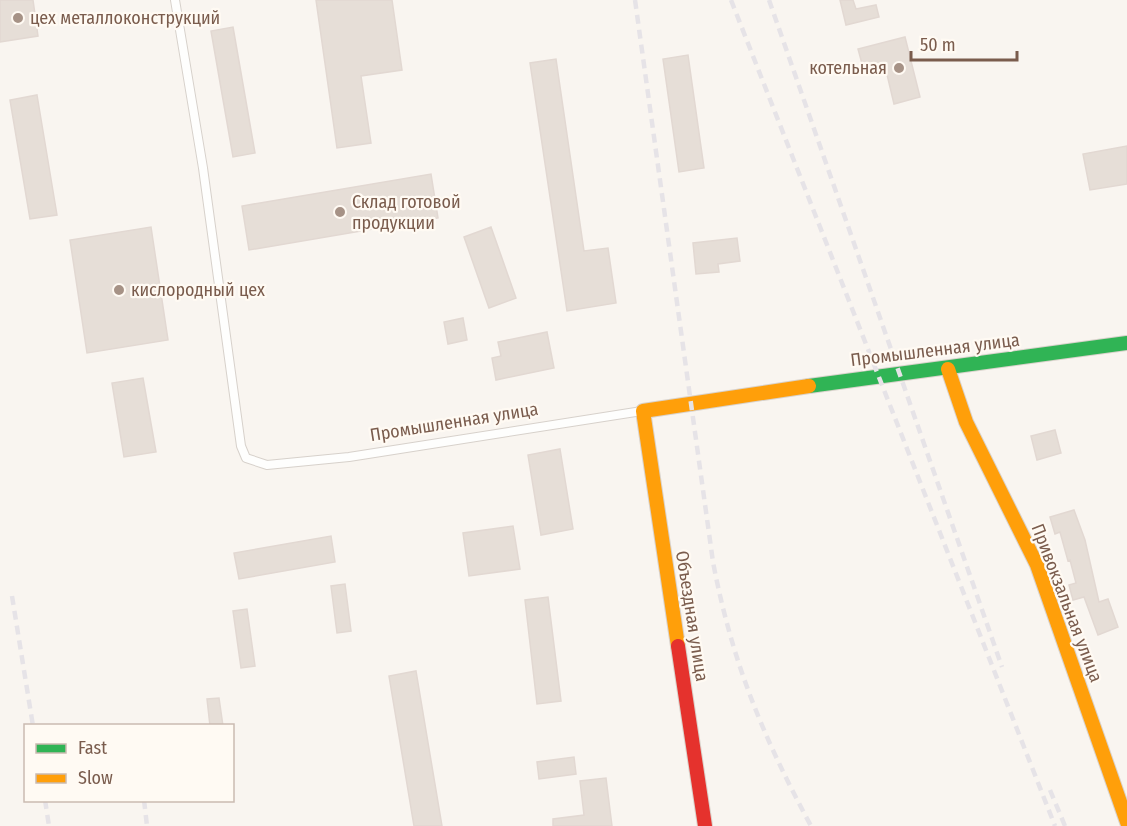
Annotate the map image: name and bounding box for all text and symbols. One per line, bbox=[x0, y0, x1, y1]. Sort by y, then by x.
place label: цех металлоконструкций bbox=[30, 7, 220, 29]
marker: цех металлоконструкций bbox=[11, 11, 25, 25]
scale bar bbox=[911, 24, 1018, 62]
text: 50 m bbox=[920, 34, 956, 56]
place label: котельная bbox=[809, 57, 887, 79]
marker: котельная bbox=[892, 61, 906, 75]
place label: Склад готовой продукции bbox=[352, 191, 461, 234]
marker: Склад готовой продукции bbox=[333, 205, 347, 219]
place label: кислородный цех bbox=[131, 279, 265, 301]
marker: кислородный цех bbox=[112, 283, 126, 297]
street label: Промышленная улица bbox=[849, 329, 1021, 371]
street label: Промышленная улица bbox=[368, 398, 540, 446]
street label: Привокзальная улица bbox=[1027, 521, 1107, 685]
street label: Объездная улица bbox=[671, 549, 713, 683]
legend bbox=[24, 724, 234, 802]
text: Fast bbox=[78, 737, 107, 759]
text: Slow bbox=[78, 767, 113, 789]

